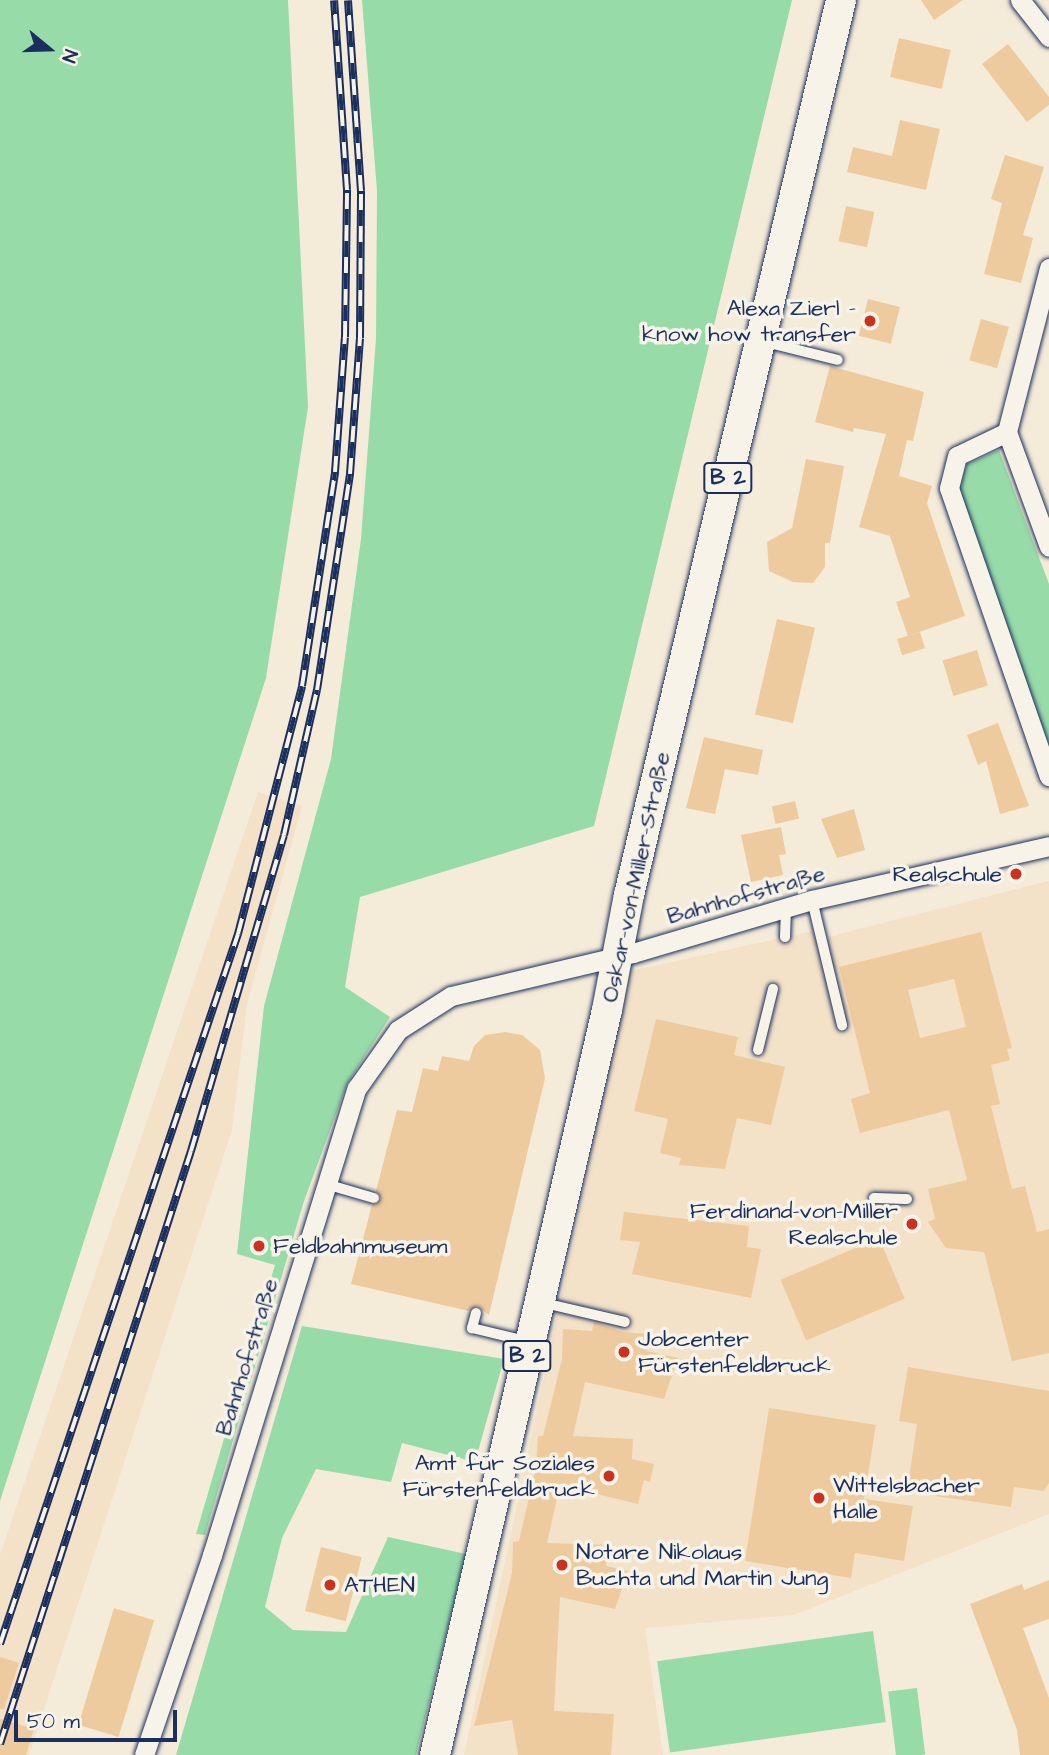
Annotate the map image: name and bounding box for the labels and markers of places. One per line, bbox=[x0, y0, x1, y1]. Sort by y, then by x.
place label: Alexa Zierl – know how transfer bbox=[642, 294, 856, 348]
marker: Alexa Zierl – know how transfer bbox=[862, 313, 878, 329]
place label: Realschule bbox=[893, 860, 1002, 888]
marker: Realschule bbox=[1008, 866, 1024, 882]
place label: Ferdinand-von-Miller Realschule bbox=[690, 1197, 898, 1251]
marker: Ferdinand-von-Miller Realschule bbox=[904, 1216, 920, 1232]
place label: Feldbahnmuseum bbox=[273, 1232, 447, 1260]
marker: Feldbahnmuseum bbox=[251, 1238, 267, 1254]
place label: Jobcenter Fürstenfeldbruck bbox=[638, 1325, 831, 1379]
marker: Jobcenter Fürstenfeldbruck bbox=[616, 1344, 632, 1360]
place label: Amt für Soziales Fürstenfeldbruck bbox=[402, 1449, 595, 1503]
marker: Amt für Soziales Fürstenfeldbruck bbox=[601, 1468, 617, 1484]
place label: Wittelsbacher Halle bbox=[833, 1471, 980, 1525]
marker: Wittelsbacher Halle bbox=[811, 1490, 827, 1506]
place label: Notare Nikolaus Buchta und Martin Jung bbox=[576, 1538, 828, 1592]
marker: Notare Nikolaus Buchta und Martin Jung bbox=[554, 1557, 570, 1573]
place label: ATHEN bbox=[344, 1571, 415, 1599]
marker: ATHEN bbox=[322, 1577, 338, 1593]

